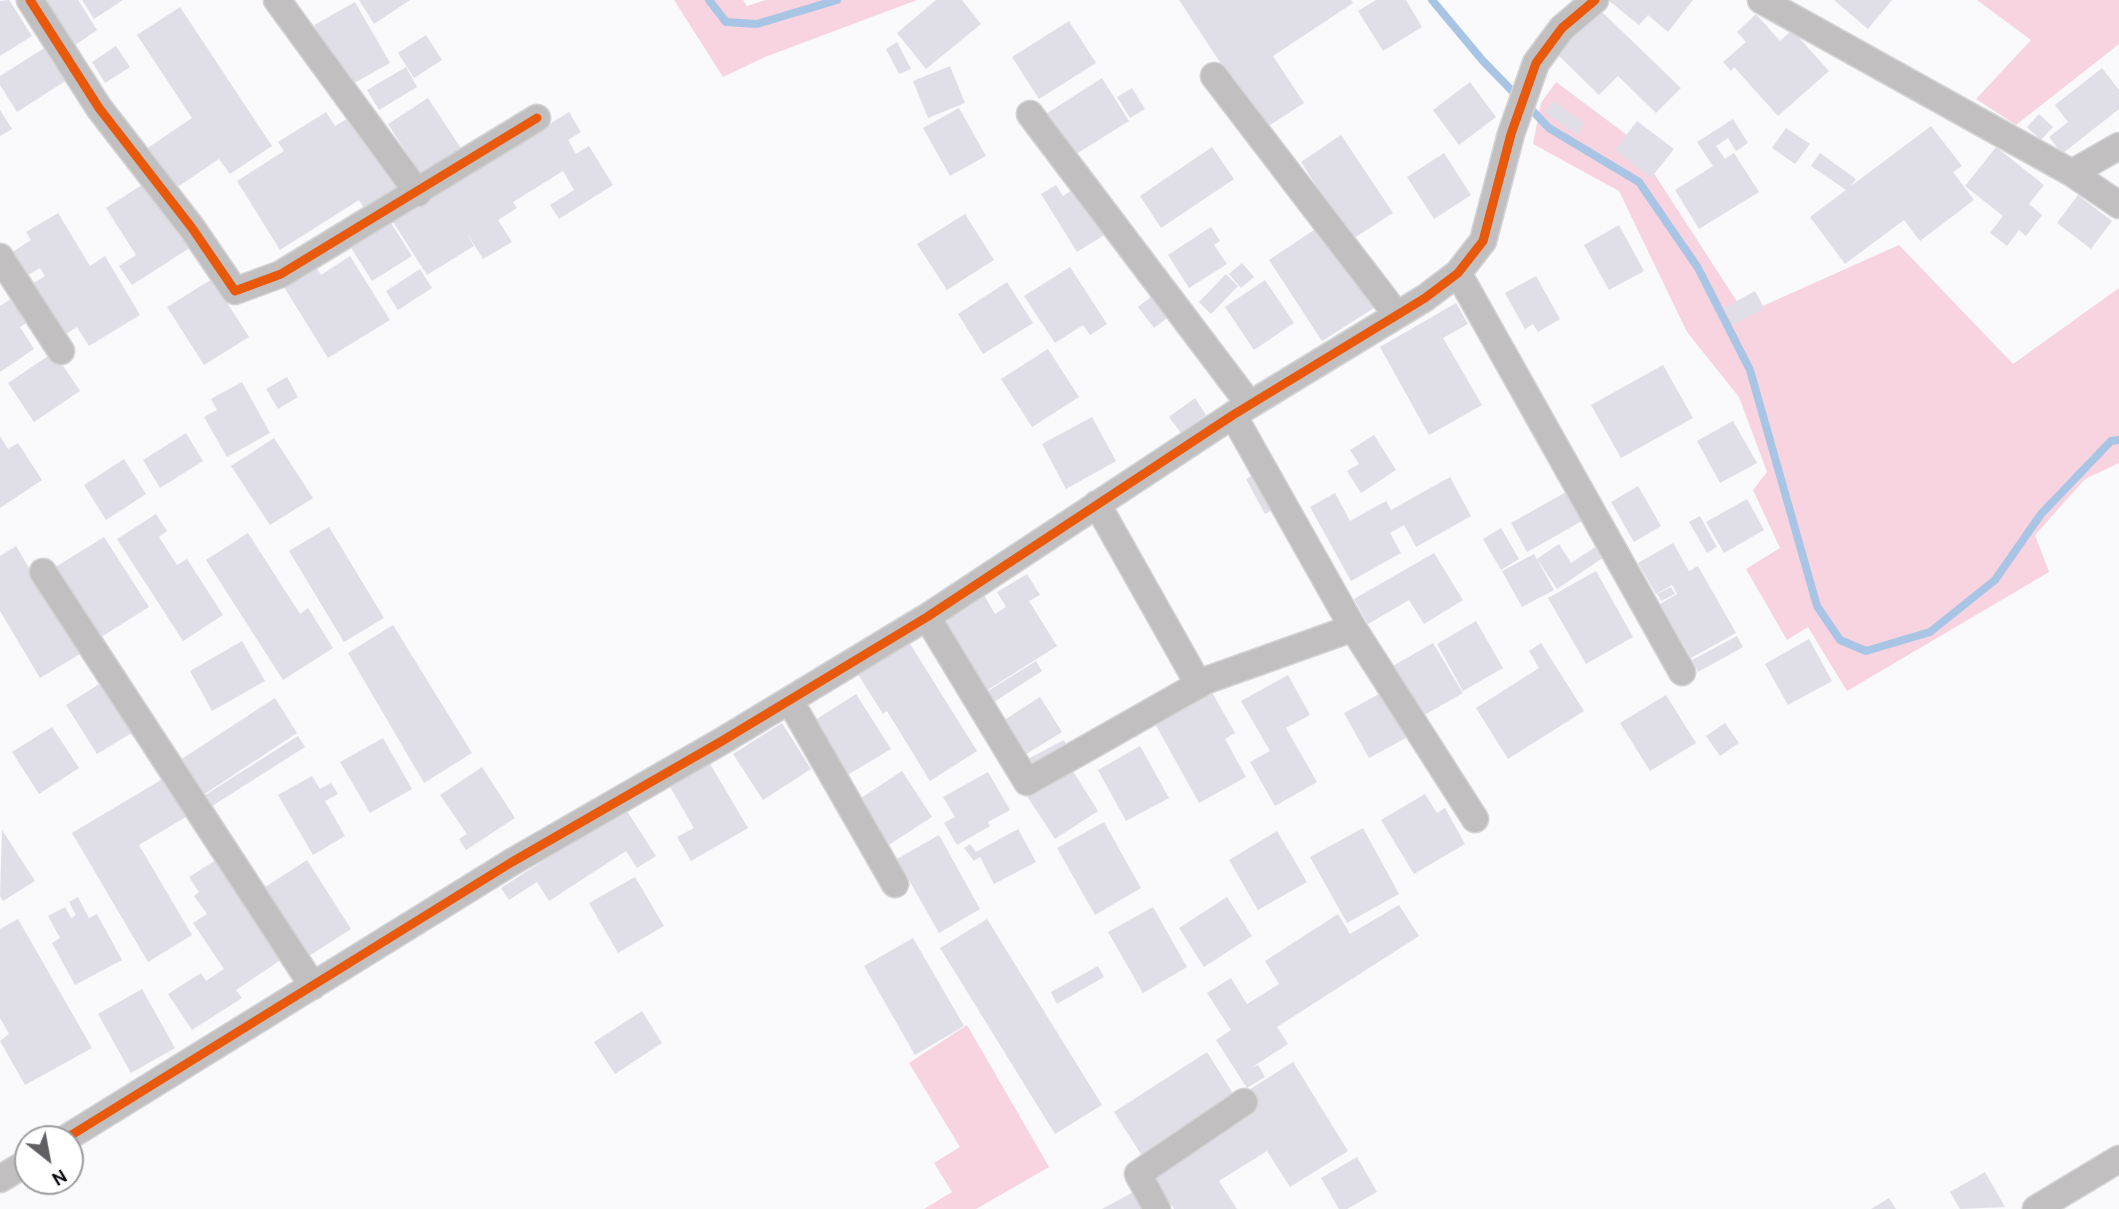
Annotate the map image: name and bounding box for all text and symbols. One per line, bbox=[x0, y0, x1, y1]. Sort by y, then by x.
north arrow bbox=[14, 1125, 84, 1195]
text: N bbox=[47, 1162, 71, 1190]

